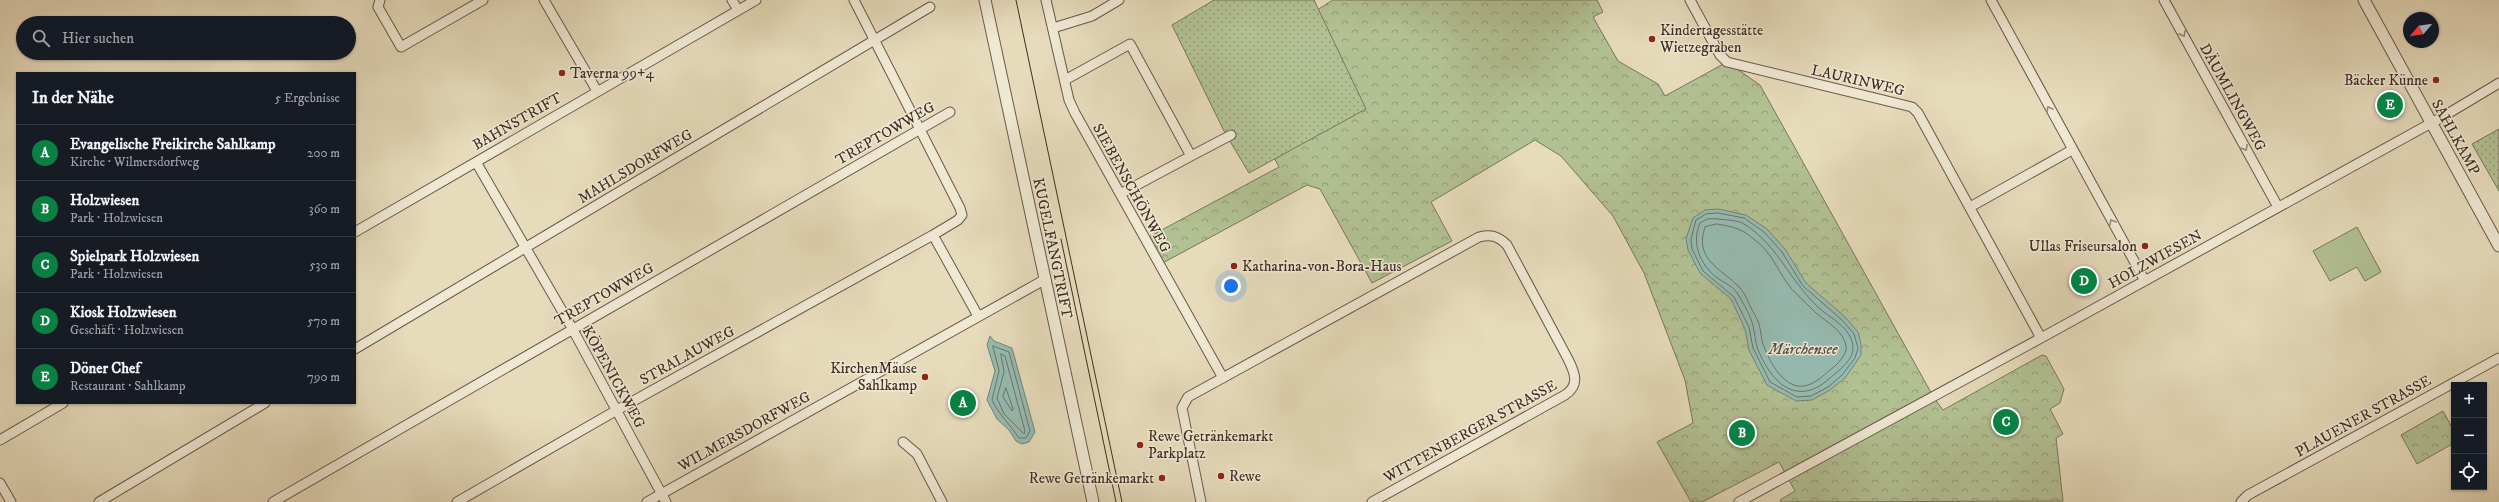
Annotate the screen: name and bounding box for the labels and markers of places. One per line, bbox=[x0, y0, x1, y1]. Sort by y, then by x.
place label: Kindertagesstätte Wietzegraben bbox=[1659, 21, 1763, 57]
marker: Kindertagesstätte Wietzegraben bbox=[1647, 34, 1657, 44]
place label: Taverna 99+4 bbox=[570, 64, 655, 83]
marker: Taverna 99+4 bbox=[557, 68, 567, 78]
place label: Bäcker Künne bbox=[2344, 71, 2428, 90]
marker: Bäcker Künne bbox=[2431, 75, 2441, 85]
pin: E bbox=[2377, 90, 2403, 120]
place label: Ullas Friseursalon bbox=[2029, 237, 2137, 256]
marker: Ullas Friseursalon bbox=[2140, 241, 2150, 251]
place label: Katharina-von-Bora-Haus bbox=[1242, 257, 1401, 276]
marker: Katharina-von-Bora-Haus bbox=[1229, 261, 1239, 271]
pin: D bbox=[2071, 266, 2097, 296]
place label: KirchenMäuse Sahlkamp bbox=[830, 359, 917, 395]
marker: KirchenMäuse Sahlkamp bbox=[920, 372, 930, 382]
pin: A bbox=[950, 388, 976, 418]
pin: C bbox=[1993, 407, 2019, 437]
pin: B bbox=[1729, 418, 1755, 448]
place label: Rewe Getränkemarkt Parkplatz bbox=[1148, 427, 1273, 463]
marker: Rewe Getränkemarkt Parkplatz bbox=[1135, 440, 1145, 450]
place label: Rewe bbox=[1229, 467, 1261, 486]
place label: Rewe Getränkemarkt bbox=[1029, 469, 1154, 488]
marker: Rewe bbox=[1216, 471, 1226, 481]
marker: Rewe Getränkemarkt bbox=[1157, 473, 1167, 483]

